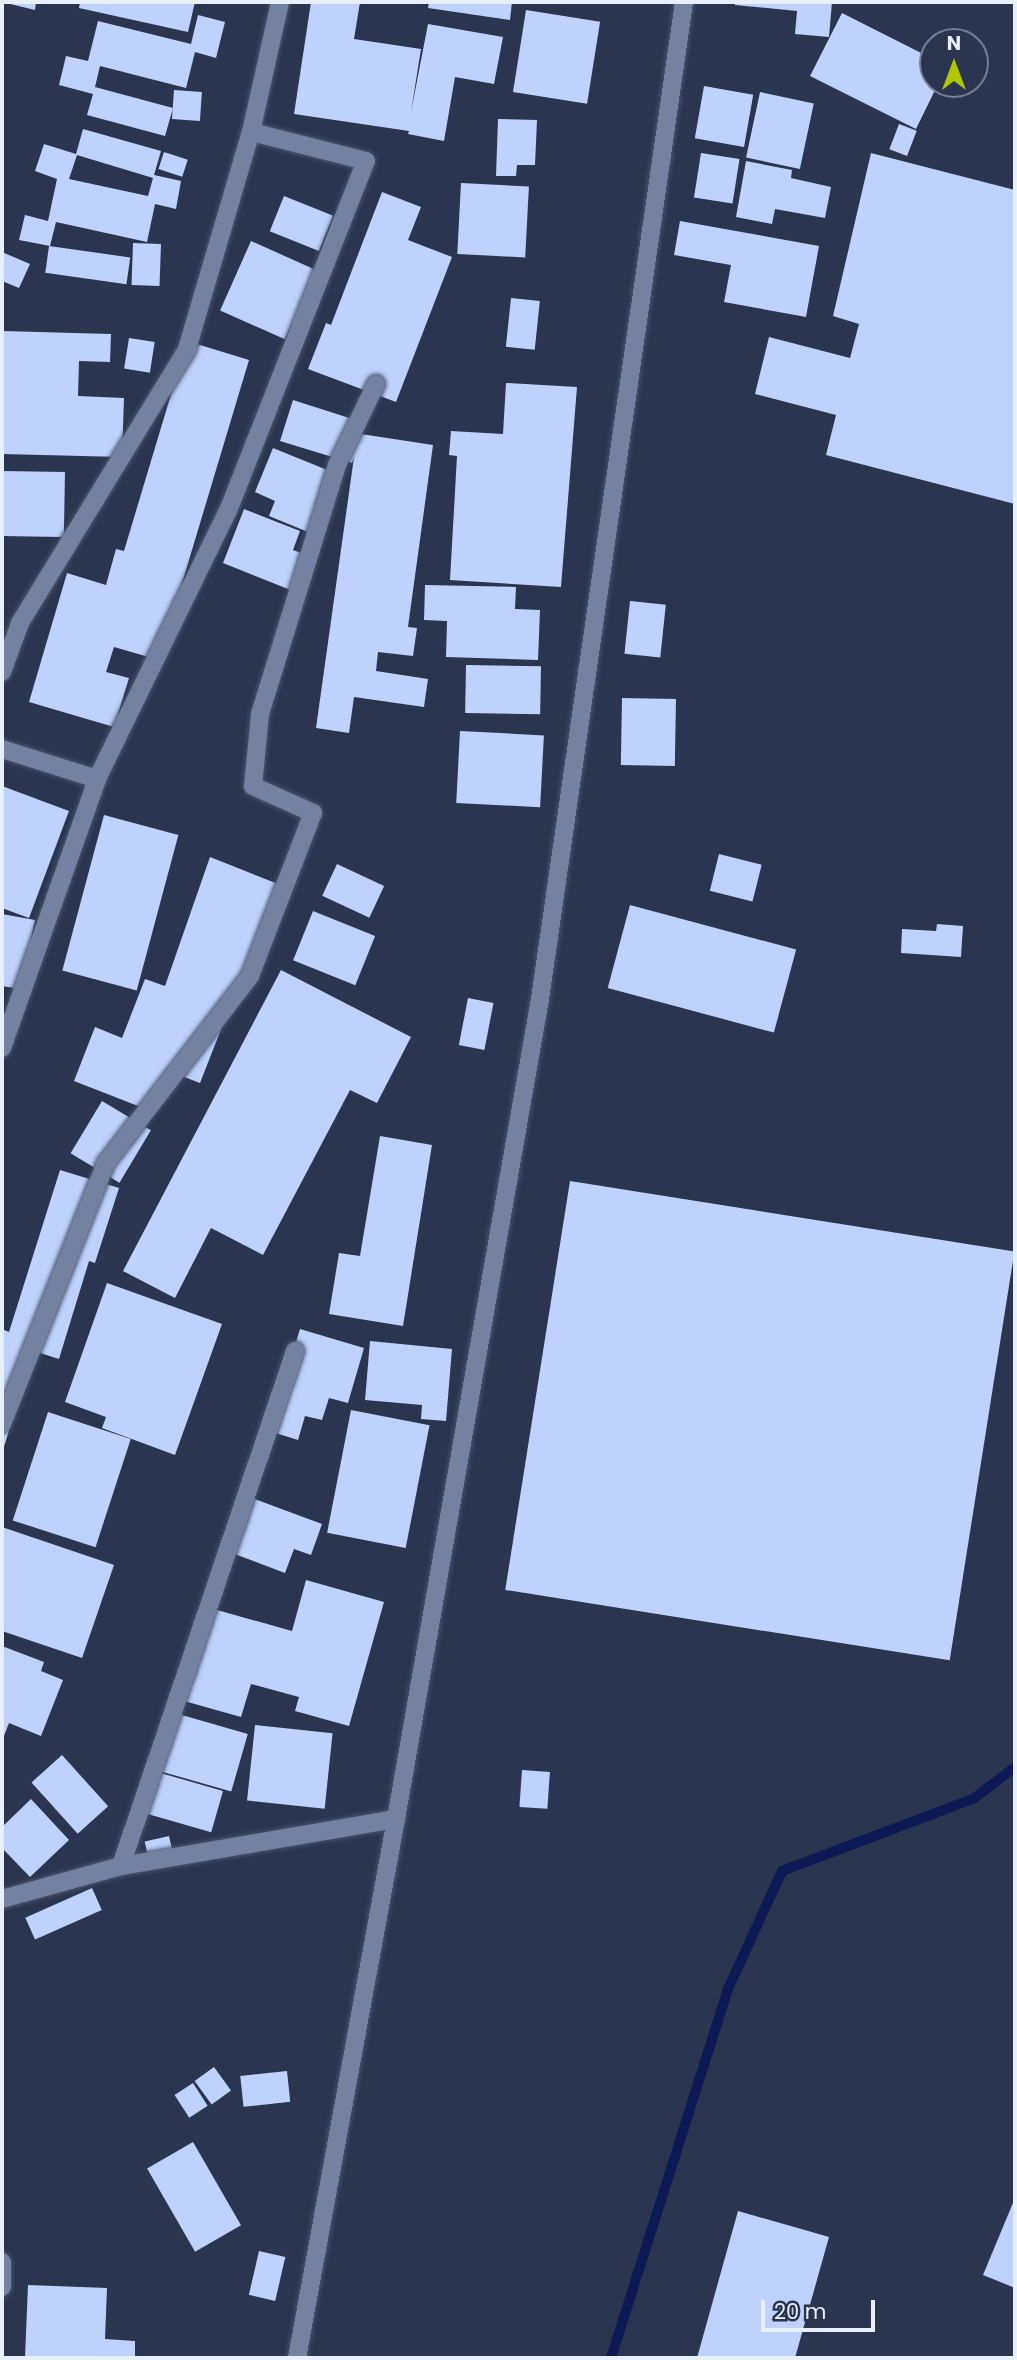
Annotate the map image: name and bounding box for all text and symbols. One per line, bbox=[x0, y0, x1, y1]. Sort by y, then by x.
north arrow bbox=[919, 28, 989, 98]
text: N bbox=[947, 30, 961, 57]
scale bar bbox=[765, 2286, 879, 2330]
text: 20 m bbox=[774, 2297, 827, 2326]

